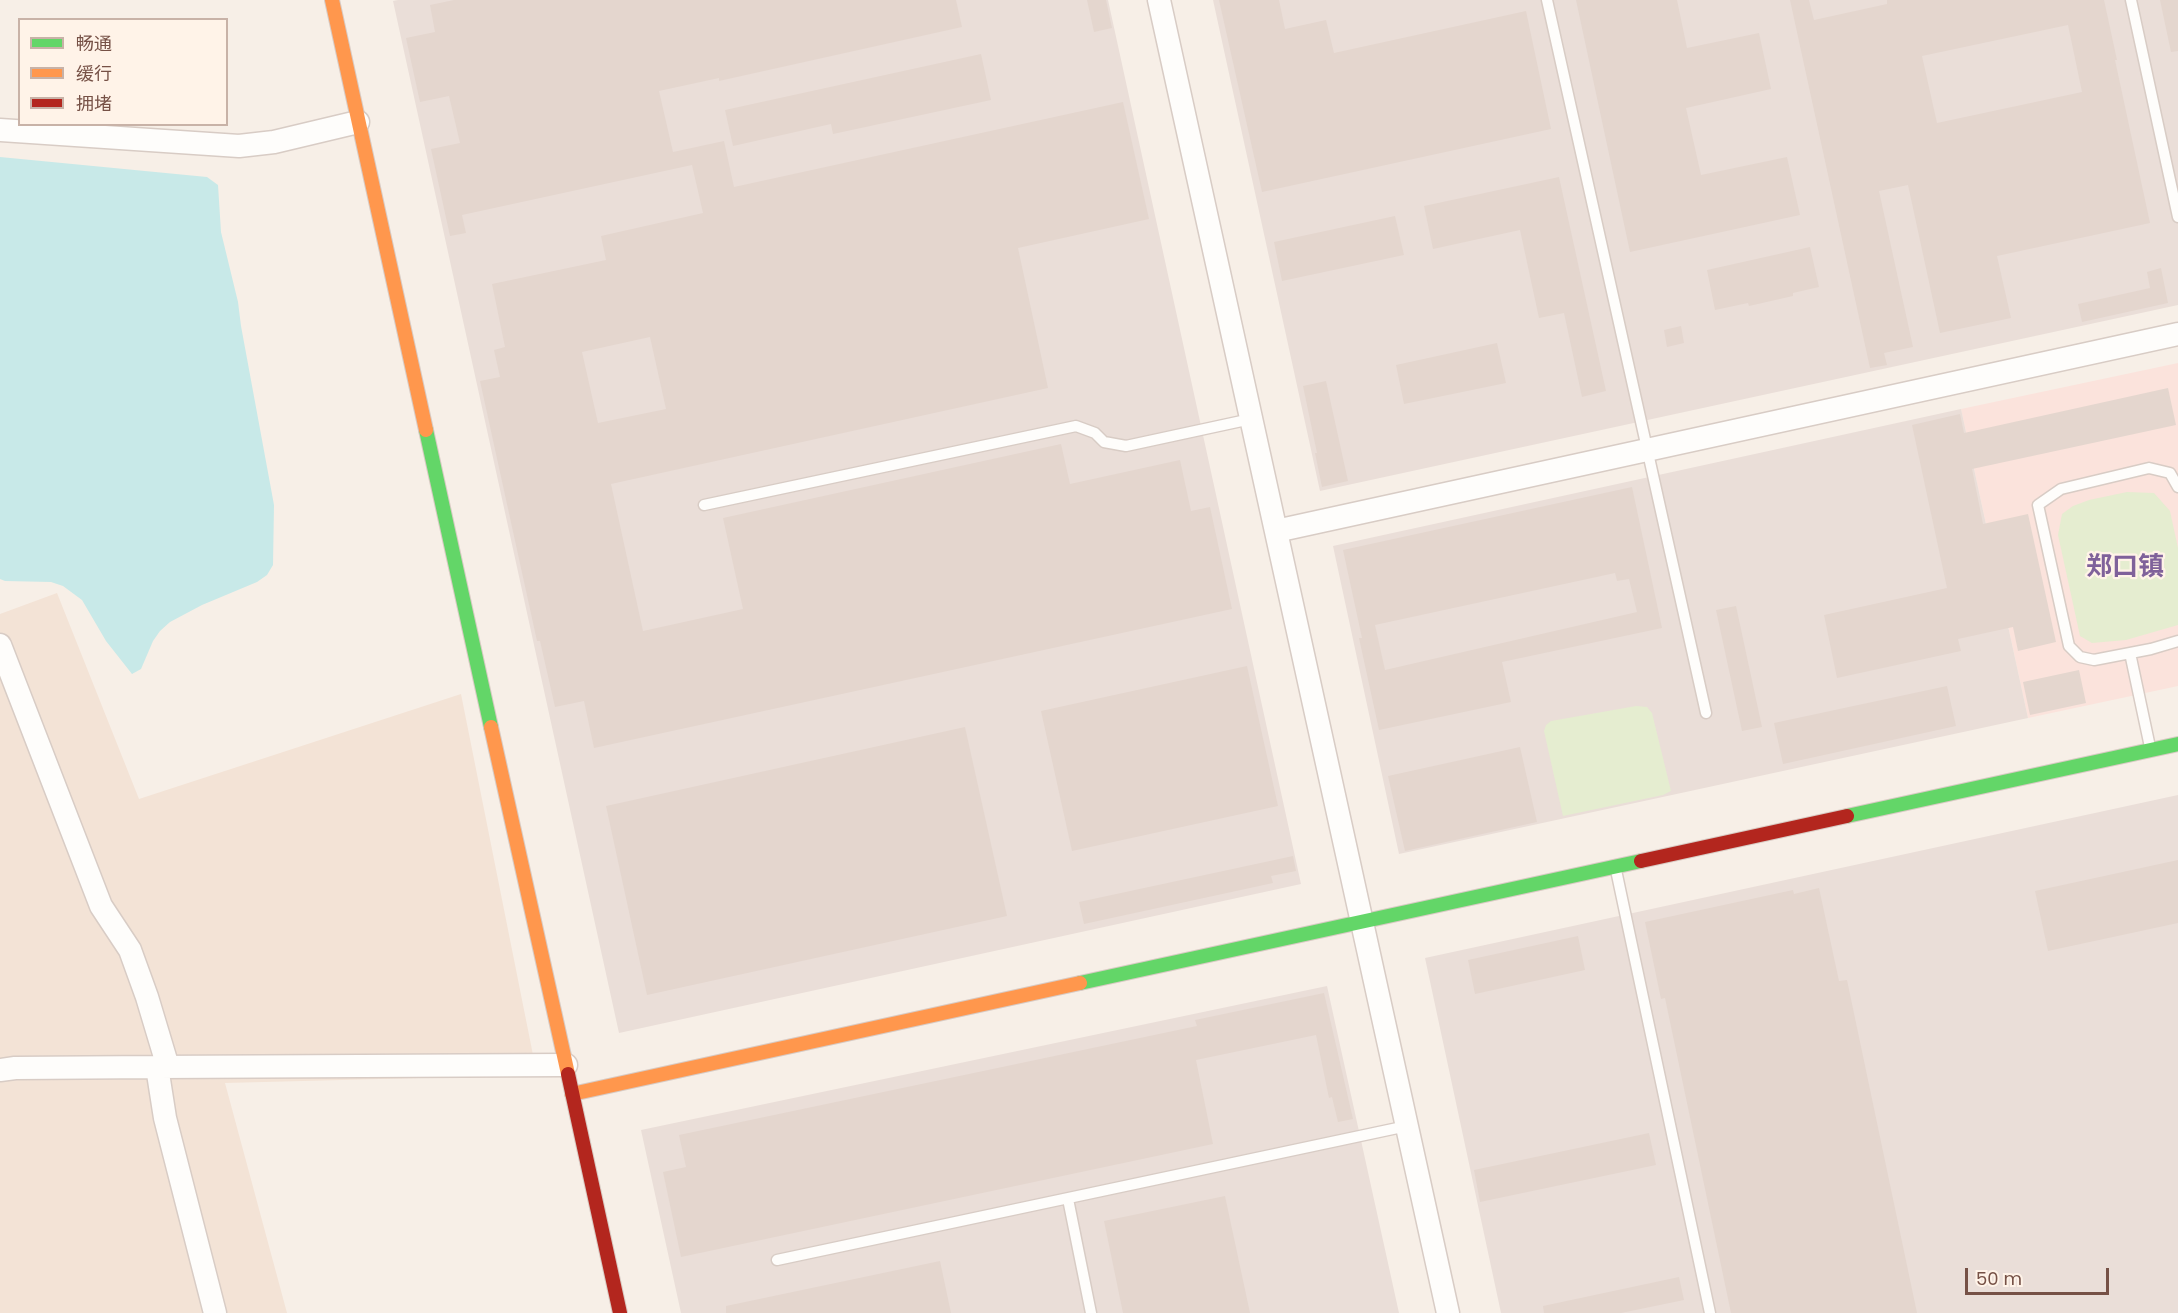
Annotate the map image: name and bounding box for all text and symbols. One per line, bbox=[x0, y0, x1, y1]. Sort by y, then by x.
legend bbox=[18, 18, 228, 126]
text: 畅通 bbox=[76, 31, 112, 56]
text: 缓行 bbox=[76, 61, 112, 86]
text: 拥堵 bbox=[76, 91, 112, 116]
district label: 郑口镇 bbox=[2086, 552, 2164, 584]
scale bar bbox=[1968, 1256, 2112, 1294]
text: 50 m bbox=[1976, 1266, 2022, 1291]

